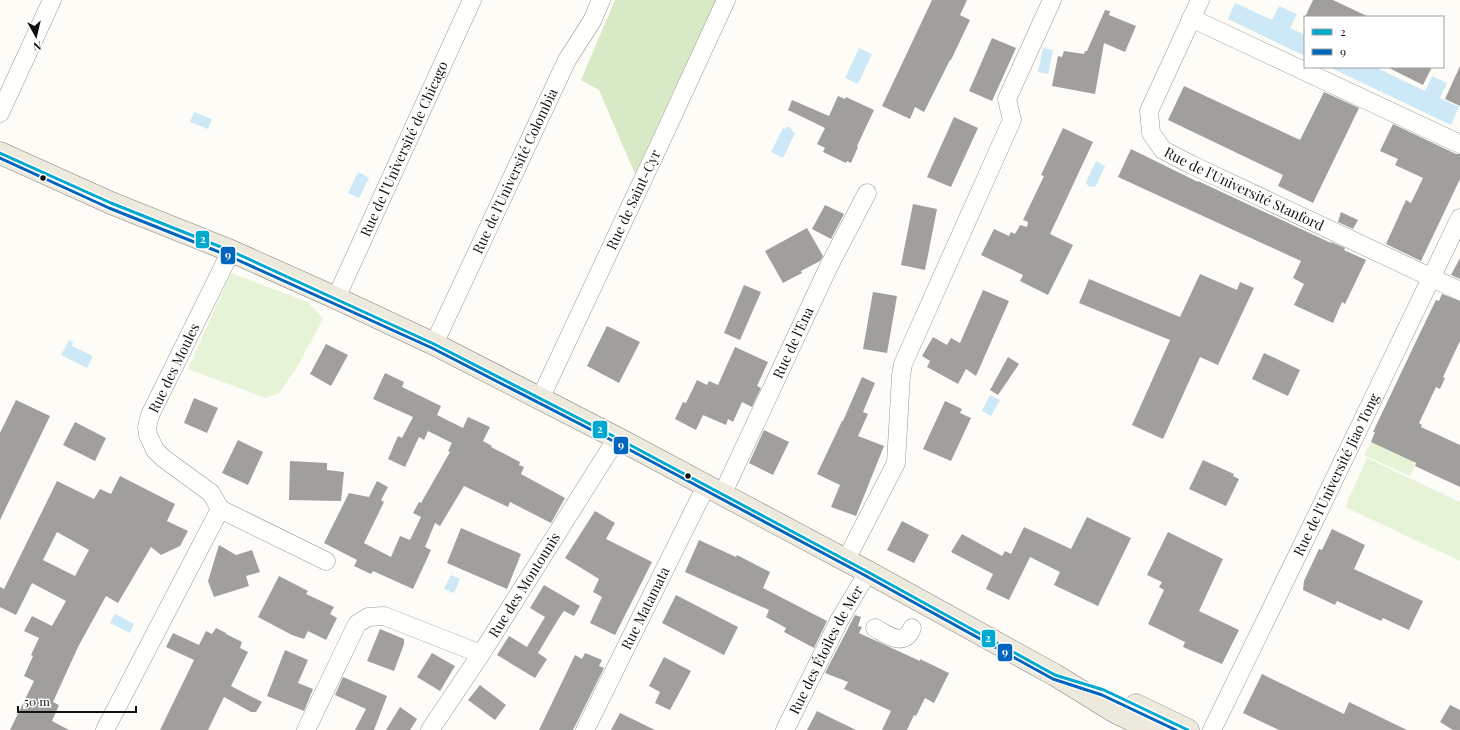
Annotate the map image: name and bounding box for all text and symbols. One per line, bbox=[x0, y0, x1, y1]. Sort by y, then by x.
north arrow bbox=[16, 16, 56, 56]
legend bbox=[1304, 16, 1444, 68]
text: 2 bbox=[1340, 23, 1346, 39]
text: N bbox=[32, 38, 42, 54]
text: 9 bbox=[1340, 43, 1346, 59]
street label: Rue de l’Université de Chicago bbox=[355, 58, 452, 239]
street label: Rue de l'Université Colombia bbox=[468, 85, 561, 257]
street label: Rue de l'Université Stanford bbox=[1161, 142, 1327, 235]
street label: Rue de Saint-Cyr bbox=[601, 146, 665, 253]
unlabelled marker bbox=[38, 173, 48, 183]
line badge: 2 bbox=[195, 230, 210, 249]
text: 2 bbox=[200, 231, 206, 246]
line badge: 9 bbox=[220, 246, 236, 265]
text: 9 bbox=[225, 247, 231, 262]
street label: Rue de l'Ena bbox=[768, 304, 818, 381]
street label: Rue des Moules bbox=[144, 320, 204, 416]
street label: Rue de l'Université Jiao Tong bbox=[1288, 389, 1383, 559]
line badge: 2 bbox=[592, 420, 608, 439]
text: 2 bbox=[597, 421, 603, 436]
line badge: 9 bbox=[613, 436, 629, 455]
text: 9 bbox=[618, 437, 624, 452]
unlabelled marker bbox=[683, 471, 693, 481]
street label: Rue des Montounis bbox=[484, 529, 564, 641]
street label: Rue Matamata bbox=[616, 563, 674, 653]
street label: Rue des Étoiles de Mer bbox=[784, 581, 867, 717]
line badge: 2 bbox=[981, 629, 996, 648]
text: 2 bbox=[985, 630, 991, 645]
line badge: 9 bbox=[997, 643, 1013, 662]
text: 9 bbox=[1002, 644, 1008, 659]
scale bar bbox=[18, 688, 136, 714]
text: 50 m bbox=[24, 693, 50, 709]

